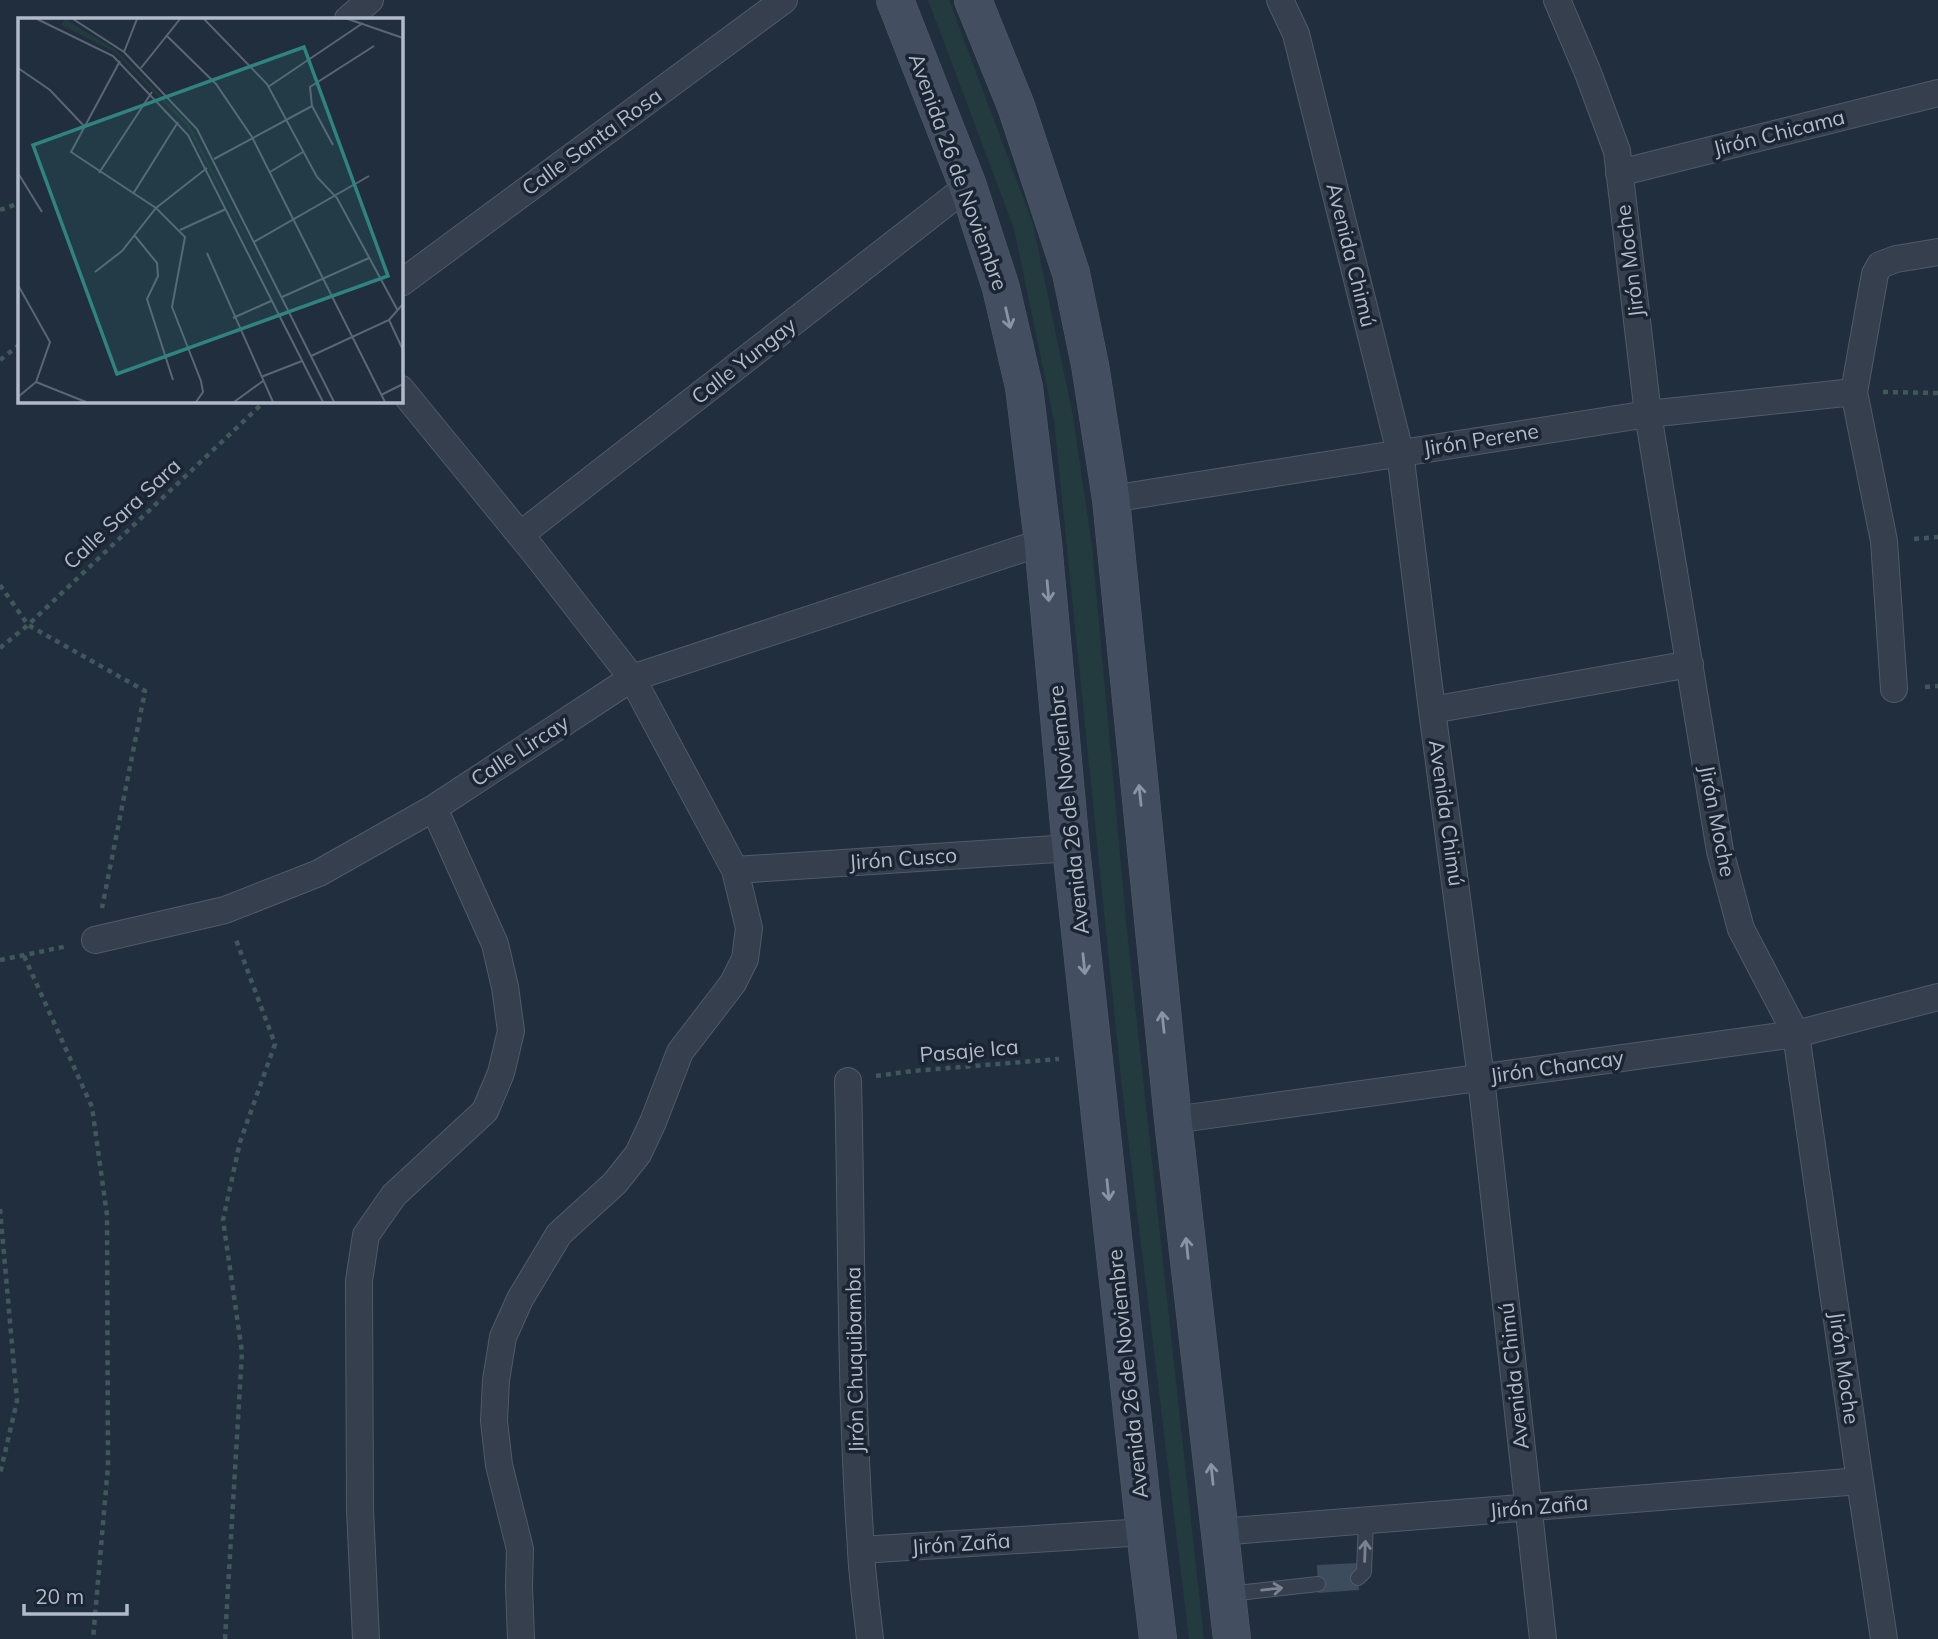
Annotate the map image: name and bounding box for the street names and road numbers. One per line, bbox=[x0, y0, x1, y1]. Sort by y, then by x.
street label: Avenida 26 de Noviembre bbox=[904, 50, 1014, 294]
street label: Calle Santa Rosa bbox=[517, 82, 666, 201]
street label: Jirón Chicama bbox=[1710, 103, 1847, 161]
street label: Avenida Chimú bbox=[1322, 180, 1382, 329]
street label: Jirón Moche bbox=[1609, 203, 1649, 319]
street label: Calle Yungay bbox=[686, 311, 801, 409]
street label: Jirón Perene bbox=[1421, 417, 1540, 461]
street label: Calle Sara Sara bbox=[57, 452, 185, 574]
street label: Avenida 26 de Noviembre bbox=[1042, 684, 1094, 936]
street label: Calle Lircay bbox=[466, 709, 573, 791]
street label: Avenida Chimú bbox=[1424, 738, 1470, 888]
street label: Jirón Moche bbox=[1694, 763, 1742, 879]
street label: Jirón Cusco bbox=[848, 841, 958, 875]
street label: Pasaje Ica bbox=[918, 1033, 1019, 1067]
street label: Jirón Chancay bbox=[1488, 1044, 1625, 1088]
street label: Avenida 26 de Noviembre bbox=[1101, 1248, 1153, 1500]
street label: Jirón Chuquibamba bbox=[839, 1267, 869, 1453]
street label: Avenida Chimú bbox=[1492, 1301, 1534, 1451]
street label: Jirón Moche bbox=[1824, 1310, 1866, 1426]
street label: Jirón Zaña bbox=[1488, 1489, 1589, 1523]
street label: Jirón Zaña bbox=[911, 1527, 1011, 1559]

